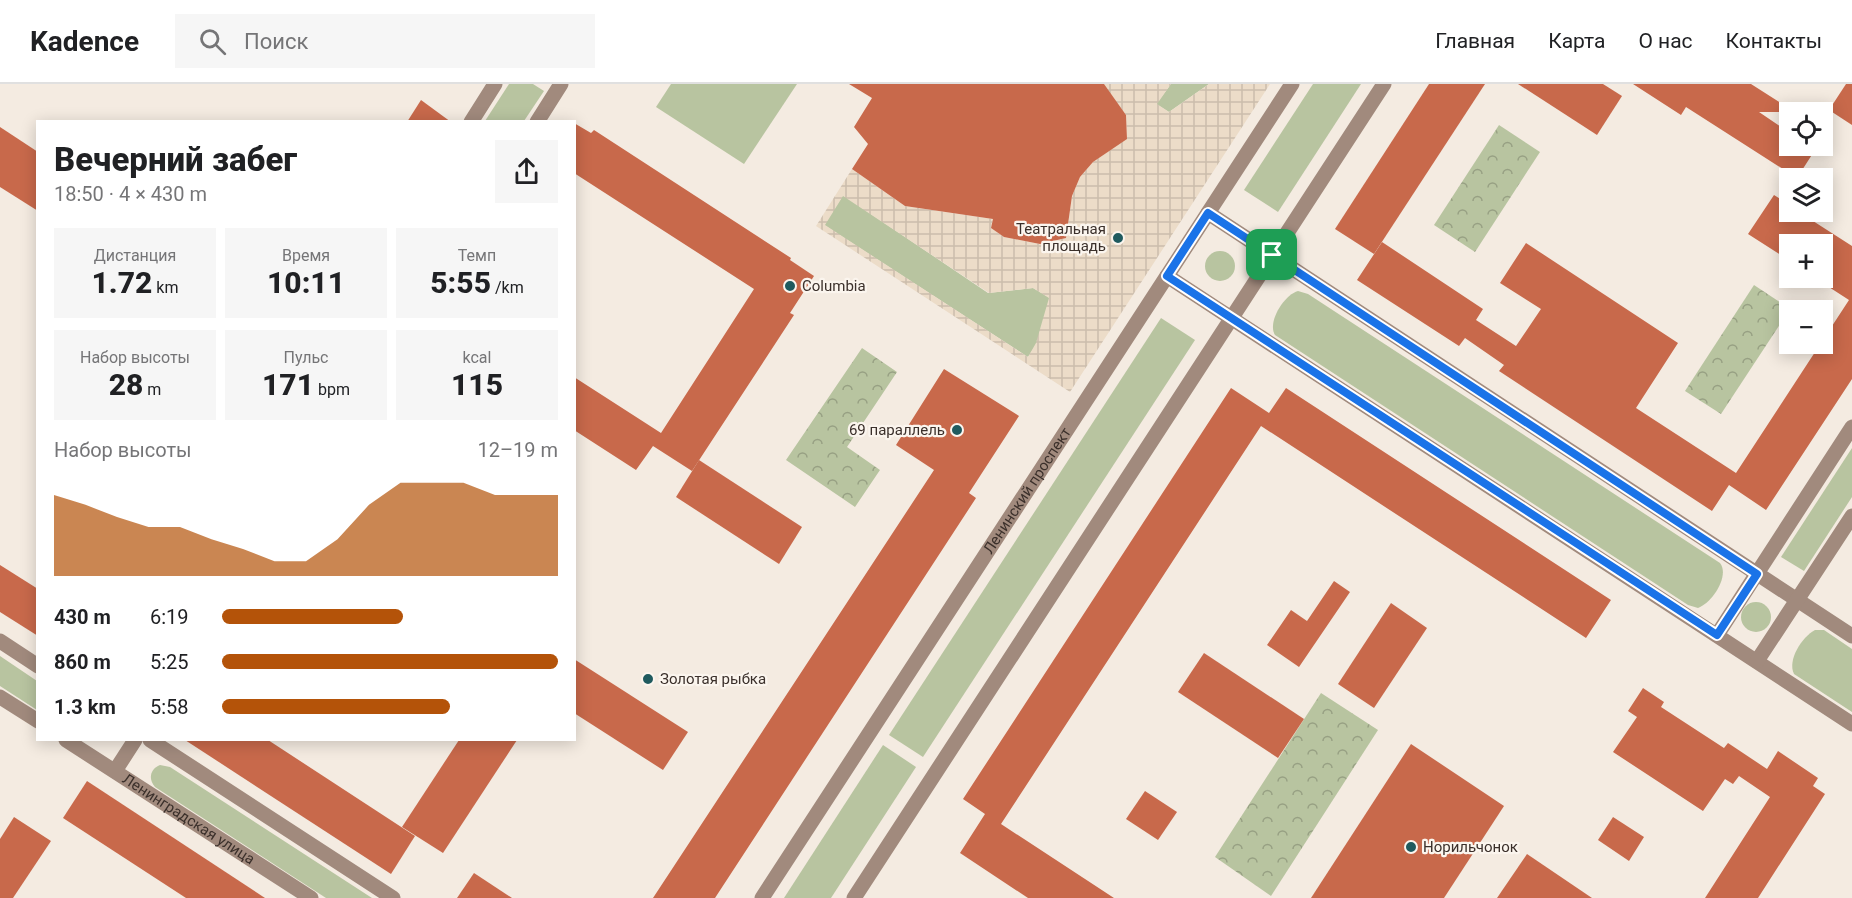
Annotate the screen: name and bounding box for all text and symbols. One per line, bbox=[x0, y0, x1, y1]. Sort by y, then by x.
search box bbox=[175, 14, 595, 68]
text: Kadence bbox=[30, 25, 139, 58]
icon: search bbox=[196, 25, 229, 58]
text: Поиск bbox=[244, 29, 308, 54]
text: Главная bbox=[1435, 29, 1515, 53]
text: Карта bbox=[1548, 29, 1605, 53]
text: О нас bbox=[1638, 29, 1693, 53]
text: Контакты bbox=[1726, 29, 1822, 53]
map controls bbox=[1779, 102, 1833, 354]
button: locate bbox=[1779, 102, 1833, 156]
text: Вечерний забег bbox=[54, 140, 297, 179]
button: share bbox=[495, 140, 558, 203]
button: layers bbox=[1779, 168, 1833, 222]
text: 18:50 · 4 × 430 m bbox=[54, 182, 207, 206]
place label: Театральная площадь bbox=[1016, 220, 1106, 255]
pin bbox=[1246, 229, 1297, 280]
marker: Театральная площадь bbox=[1111, 231, 1125, 245]
button: + bbox=[1779, 234, 1833, 288]
icon: arrive bbox=[1255, 238, 1288, 271]
text: Дистанция bbox=[94, 246, 176, 265]
text: Время bbox=[282, 246, 330, 265]
text: Темп bbox=[458, 246, 496, 265]
text: 1.72 bbox=[92, 265, 152, 300]
text: 10:11 bbox=[267, 265, 345, 300]
text: 5:55 bbox=[430, 265, 491, 300]
place label: Columbia bbox=[802, 277, 866, 295]
text: km bbox=[152, 278, 178, 297]
text: /km bbox=[491, 278, 524, 297]
marker: Columbia bbox=[783, 279, 797, 293]
button: − bbox=[1779, 300, 1833, 354]
text: Набор высоты bbox=[80, 348, 190, 367]
text: Пульс bbox=[284, 348, 328, 367]
text: kcal bbox=[463, 348, 491, 367]
text: 28 bbox=[109, 367, 143, 402]
text: 171 bbox=[262, 367, 314, 402]
text: 115 bbox=[451, 367, 503, 402]
text: m bbox=[143, 380, 161, 399]
text: bpm bbox=[314, 380, 350, 399]
place label: 69 параллель bbox=[849, 421, 945, 439]
marker: 69 параллель bbox=[950, 423, 964, 437]
street label: Ленинский проспект bbox=[980, 424, 1075, 557]
text: Набор высоты bbox=[54, 438, 192, 462]
text: 12–19 m bbox=[477, 438, 558, 462]
text: 430 m bbox=[54, 605, 111, 629]
text: 6:19 bbox=[150, 605, 189, 629]
text: 860 m bbox=[54, 650, 111, 674]
text: 5:25 bbox=[150, 650, 189, 674]
place label: Золотая рыбка bbox=[660, 670, 766, 688]
marker: Золотая рыбка bbox=[641, 672, 655, 686]
text: 1.3 km bbox=[54, 695, 116, 719]
text: 5:58 bbox=[150, 695, 189, 719]
street label: Ленинградская улица bbox=[119, 770, 258, 868]
place label: Норильчонок bbox=[1423, 838, 1518, 856]
marker: Норильчонок bbox=[1404, 840, 1418, 854]

